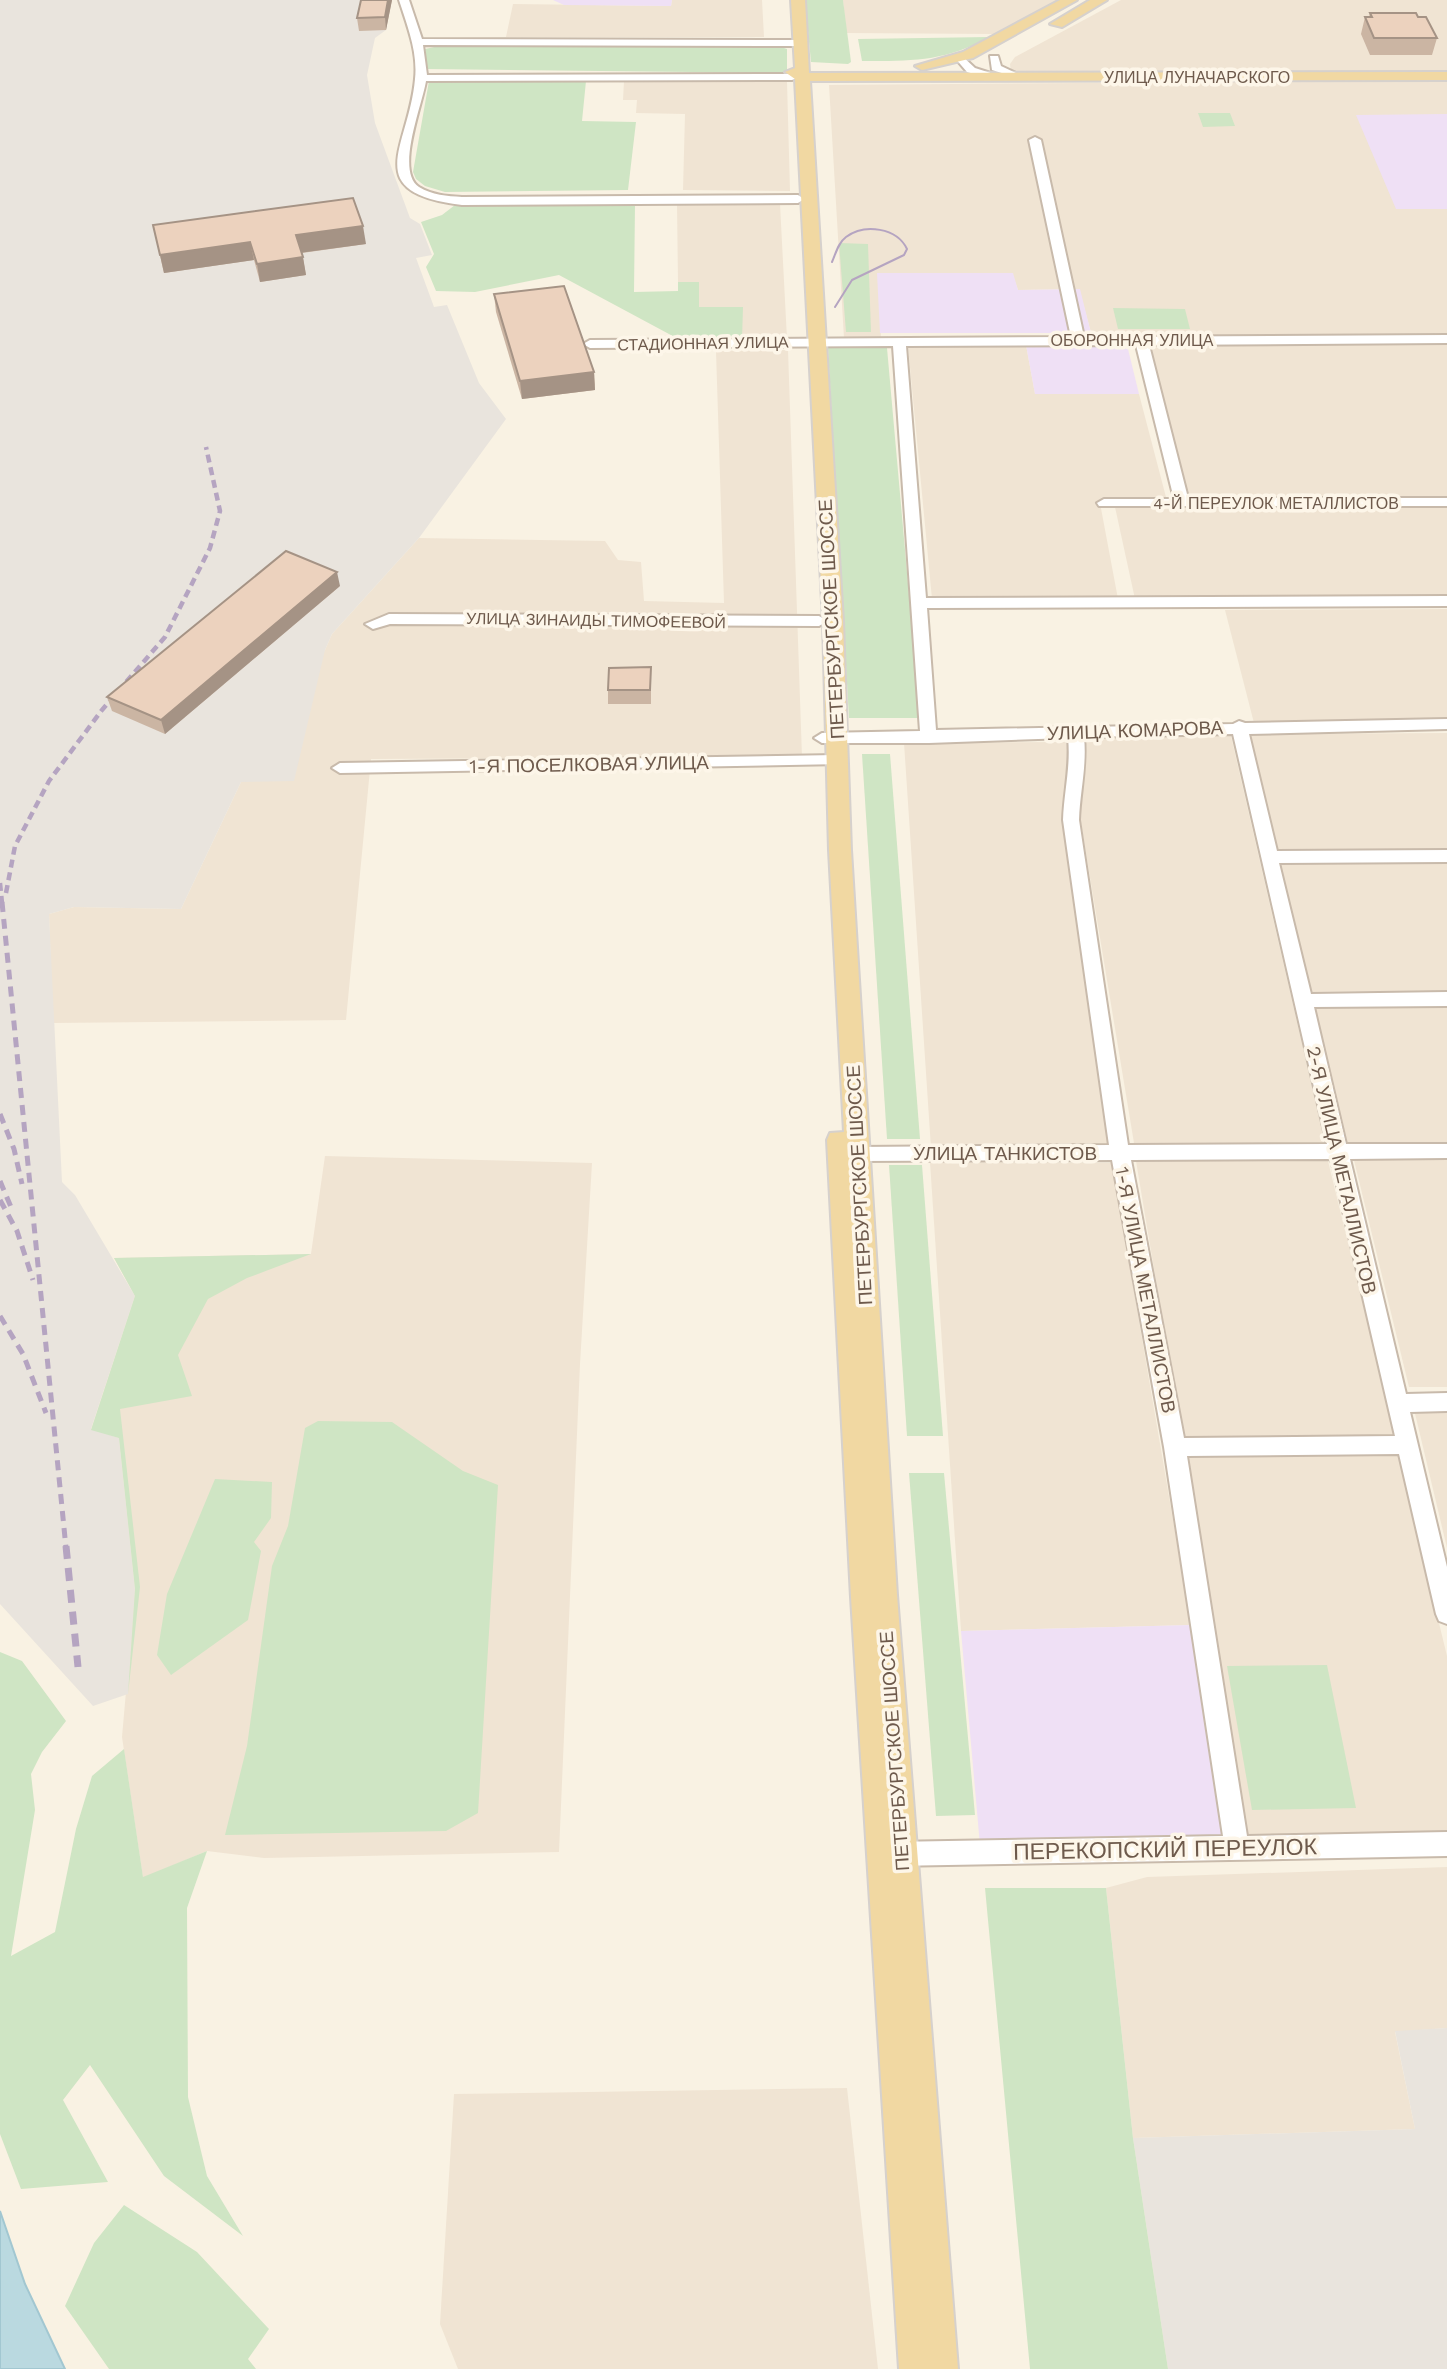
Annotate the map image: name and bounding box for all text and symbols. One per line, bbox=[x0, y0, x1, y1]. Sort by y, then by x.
street label: УЛИЦА ЛУНАЧАРСКОГО bbox=[1104, 68, 1290, 87]
street label: ОБОРОННАЯ УЛИЦА bbox=[1051, 331, 1214, 350]
street label: СТАДИОННАЯ УЛИЦА bbox=[617, 333, 789, 354]
street label: 4-Й ПЕРЕУЛОК МЕТАЛЛИСТОВ bbox=[1153, 494, 1399, 513]
street label: ПЕТЕРБУРГСКОЕ ШОССЕ bbox=[814, 498, 849, 740]
street label: УЛИЦА ЗИНАИДЫ ТИМОФЕЕВОЙ bbox=[466, 609, 726, 632]
street label: УЛИЦА КОМАРОВА bbox=[1046, 716, 1224, 745]
street label: 1-Я ПОСЕЛКОВАЯ УЛИЦА bbox=[469, 751, 709, 778]
street label: 2-Я УЛИЦА МЕТАЛЛИСТОВ bbox=[1302, 1044, 1381, 1296]
street label: ПЕТЕРБУРГСКОЕ ШОССЕ bbox=[842, 1064, 877, 1306]
street label: УЛИЦА ТАНКИСТОВ bbox=[913, 1142, 1097, 1165]
street label: 1-Я УЛИЦА МЕТАЛЛИСТОВ bbox=[1110, 1165, 1181, 1415]
street label: ПЕТЕРБУРГСКОЕ ШОССЕ bbox=[875, 1630, 914, 1872]
street label: ПЕРЕКОПСКИЙ ПЕРЕУЛОК bbox=[1013, 1832, 1318, 1866]

